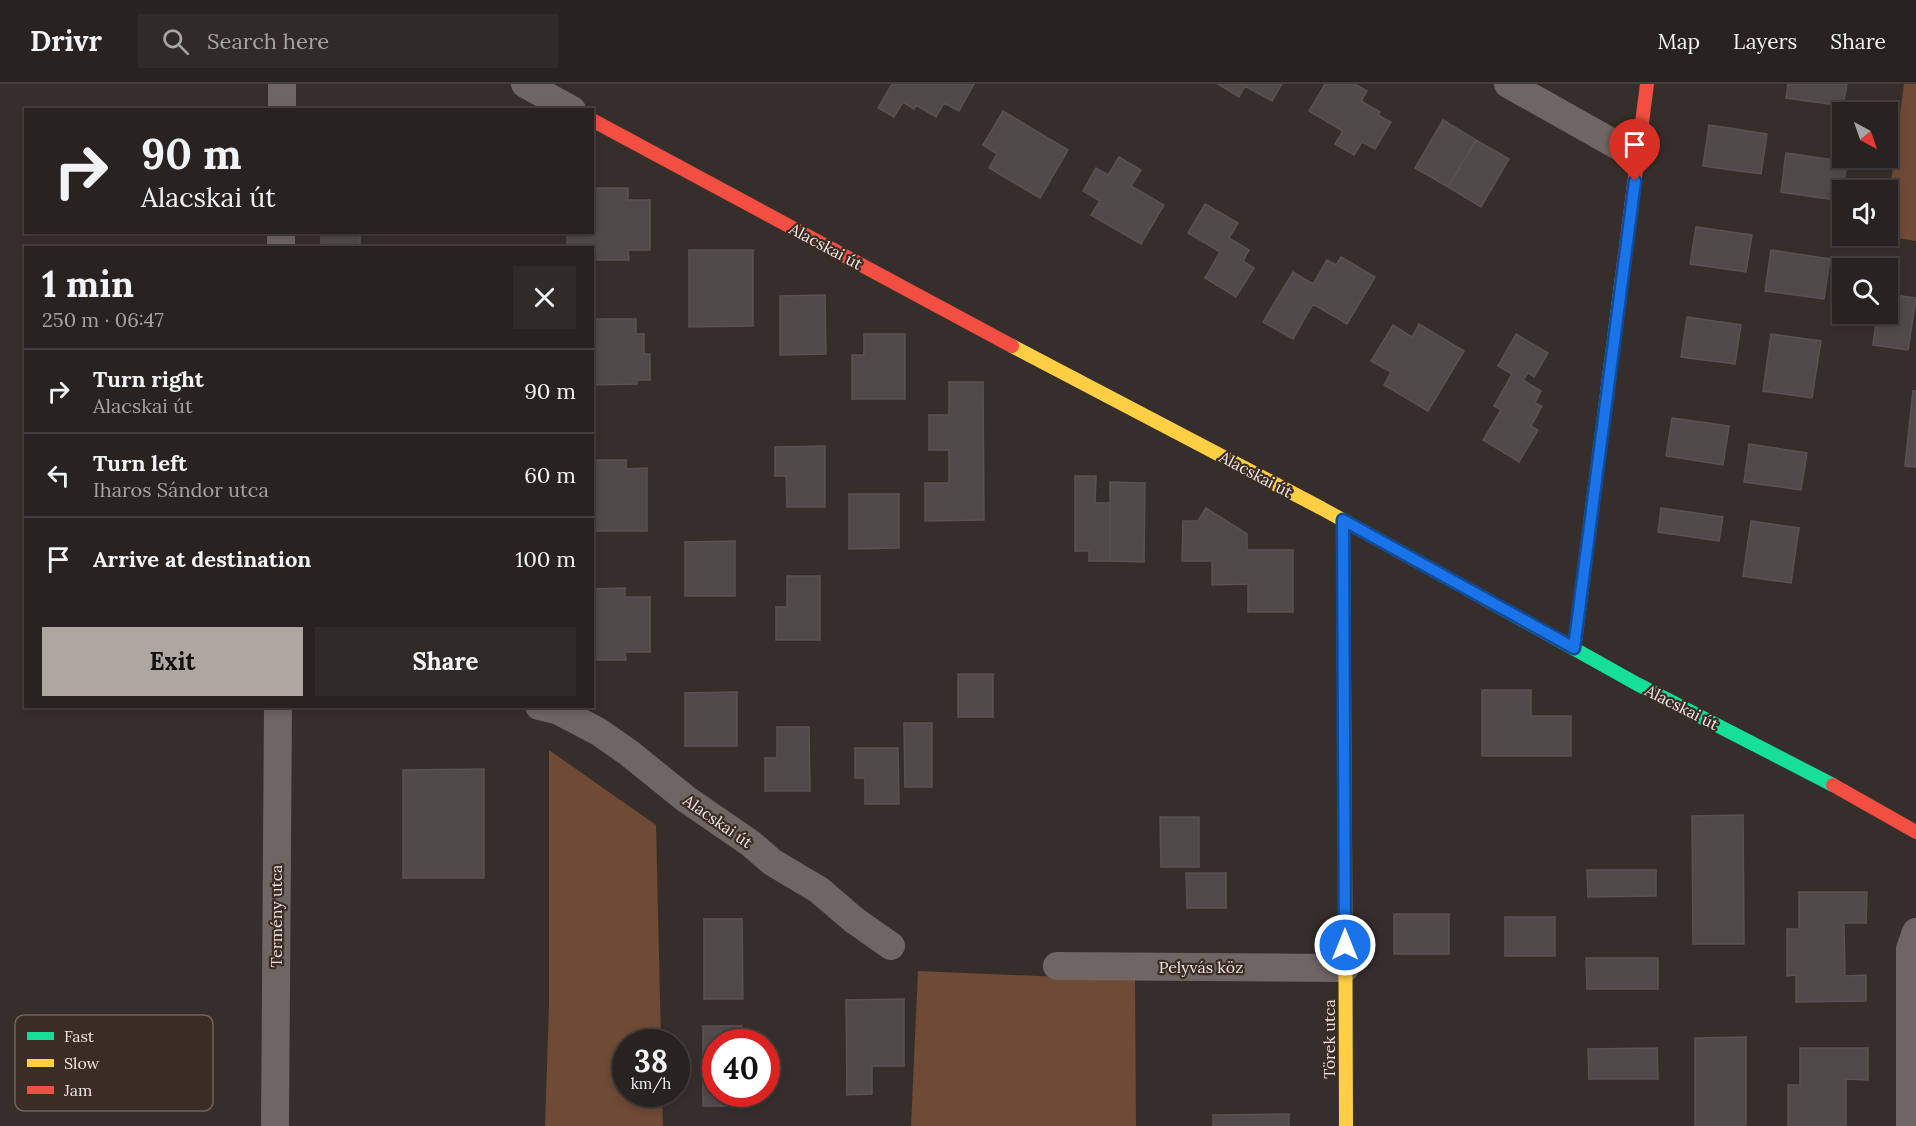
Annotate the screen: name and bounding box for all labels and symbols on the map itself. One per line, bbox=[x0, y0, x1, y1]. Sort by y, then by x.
north arrow bbox=[1832, 102, 1898, 168]
pin bbox=[1609, 119, 1660, 181]
street label: Alacskai út bbox=[785, 218, 867, 274]
street label: Alacskai út bbox=[1215, 446, 1297, 502]
street label: Alacskai út bbox=[1641, 680, 1723, 734]
street label: Alacskai út bbox=[679, 789, 757, 853]
street label: Termény utca bbox=[266, 865, 286, 967]
position arrow bbox=[1313, 913, 1377, 977]
street label: Pelyvás köz bbox=[1159, 957, 1243, 977]
street label: Törek utca bbox=[1319, 999, 1339, 1079]
legend bbox=[15, 1015, 213, 1111]
text: Fast bbox=[64, 1026, 95, 1046]
speed limit sign: 40 bbox=[702, 1029, 780, 1107]
text: Slow bbox=[64, 1053, 100, 1073]
text: Jam bbox=[63, 1080, 92, 1100]

